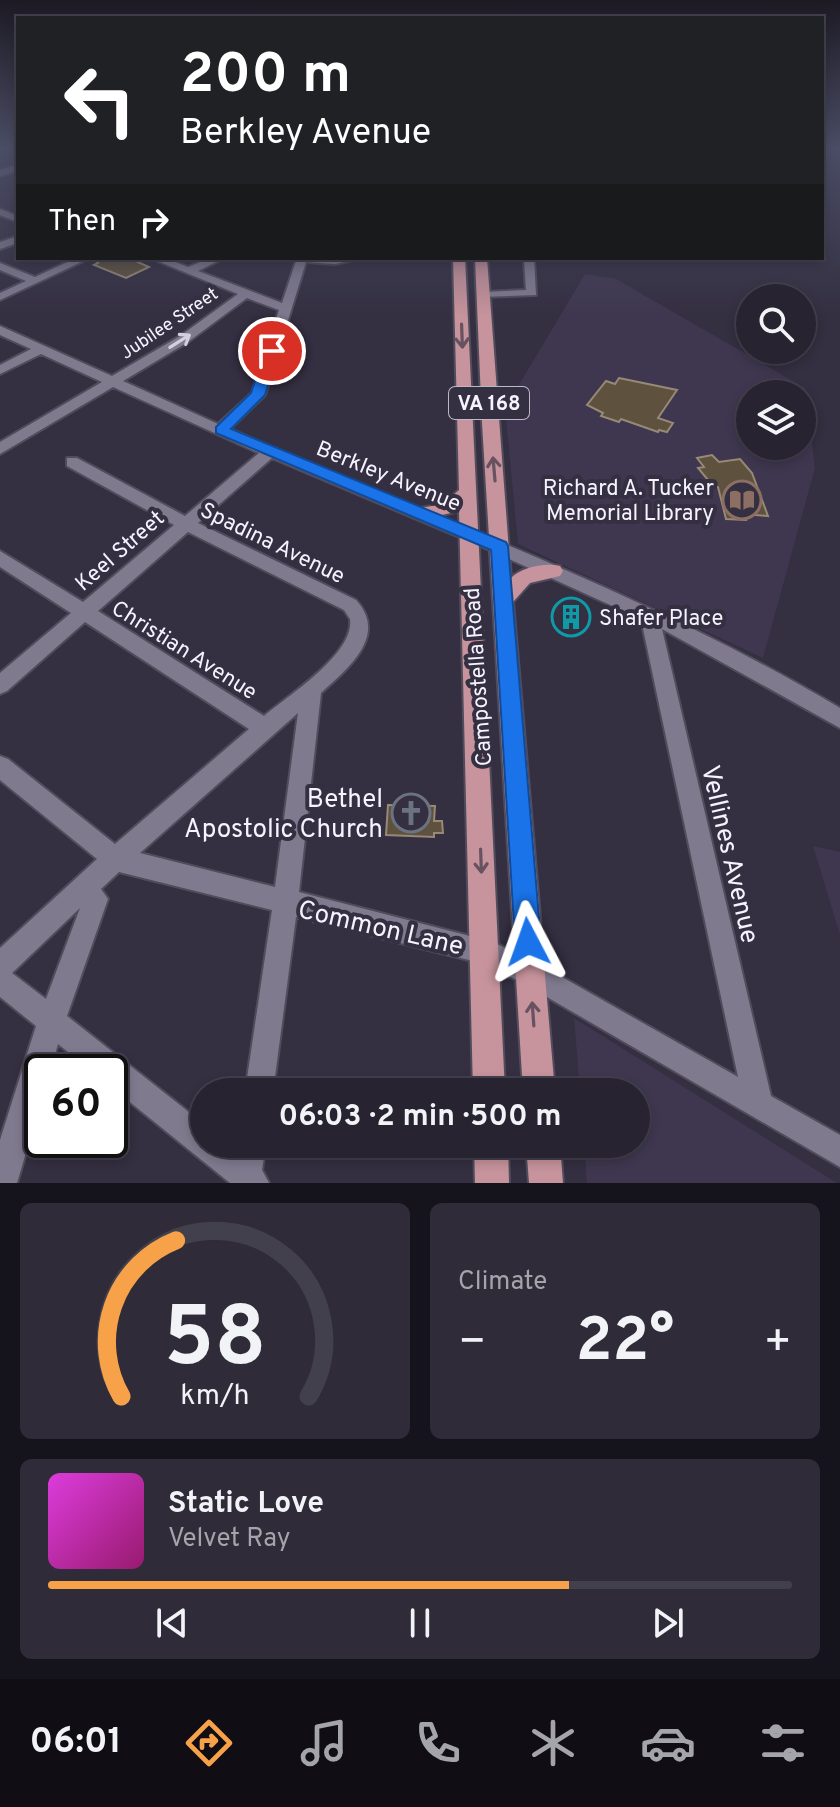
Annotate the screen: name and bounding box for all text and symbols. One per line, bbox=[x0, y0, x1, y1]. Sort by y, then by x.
text: 200 m bbox=[180, 42, 351, 112]
icon: left bbox=[48, 48, 152, 152]
text: Berkley Avenue bbox=[180, 111, 431, 157]
icon: right bbox=[132, 200, 176, 244]
text: Then bbox=[48, 204, 116, 241]
street label: Jubilee Street bbox=[117, 283, 223, 365]
map controls bbox=[736, 284, 816, 460]
button: search bbox=[736, 284, 816, 364]
pin bbox=[238, 317, 306, 385]
one-way arrow bbox=[455, 322, 470, 349]
icon: arrive bbox=[250, 329, 294, 373]
one-way arrow bbox=[168, 333, 191, 349]
button: layers bbox=[736, 380, 816, 460]
road number: VA 168 bbox=[449, 387, 529, 419]
street label: Berkley Avenue bbox=[312, 436, 464, 519]
one-way arrow bbox=[486, 456, 501, 483]
place label: Richard A. Tucker Memorial Library bbox=[543, 476, 714, 528]
library icon: Richard A. Tucker Memorial Library bbox=[721, 479, 763, 521]
street label: Spadina Avenue bbox=[195, 498, 349, 591]
street label: Keel Street bbox=[70, 506, 171, 598]
street label: Campostella Road bbox=[460, 587, 499, 767]
street label: Christian Avenue bbox=[106, 596, 261, 707]
building icon: Shafer Place bbox=[550, 596, 592, 638]
place label: Shafer Place bbox=[599, 606, 723, 633]
street label: Vellines Avenue bbox=[692, 762, 765, 947]
place label: Bethel Apostolic Church bbox=[184, 784, 383, 847]
church icon: Bethel Apostolic Church bbox=[390, 792, 432, 834]
one-way arrow bbox=[474, 847, 489, 874]
street label: Common Lane bbox=[294, 894, 466, 964]
position arrow bbox=[486, 900, 570, 984]
one-way arrow bbox=[525, 1001, 540, 1028]
speed limit sign: 60 bbox=[24, 1054, 128, 1158]
text: 06:03 · 2 min · 500 m bbox=[278, 1099, 562, 1136]
text: Climate bbox=[458, 1266, 547, 1299]
text: 58 bbox=[163, 1290, 267, 1395]
text: 22° bbox=[576, 1306, 674, 1382]
text: − bbox=[458, 1316, 486, 1372]
text: + bbox=[764, 1316, 792, 1372]
text: km/h bbox=[180, 1379, 250, 1415]
text: Static Love bbox=[168, 1486, 324, 1523]
text: Velvet Ray bbox=[168, 1523, 291, 1556]
icon: previous bbox=[150, 1601, 194, 1645]
icon: pause bbox=[398, 1601, 442, 1645]
icon: next bbox=[646, 1601, 690, 1645]
icon: directions bbox=[181, 1715, 237, 1771]
icon: music bbox=[296, 1715, 352, 1771]
icon: phone bbox=[410, 1715, 466, 1771]
icon: climate bbox=[525, 1715, 581, 1771]
icon: car bbox=[640, 1715, 696, 1771]
icon: filters bbox=[755, 1715, 811, 1771]
text: 06:01 bbox=[29, 1720, 122, 1766]

